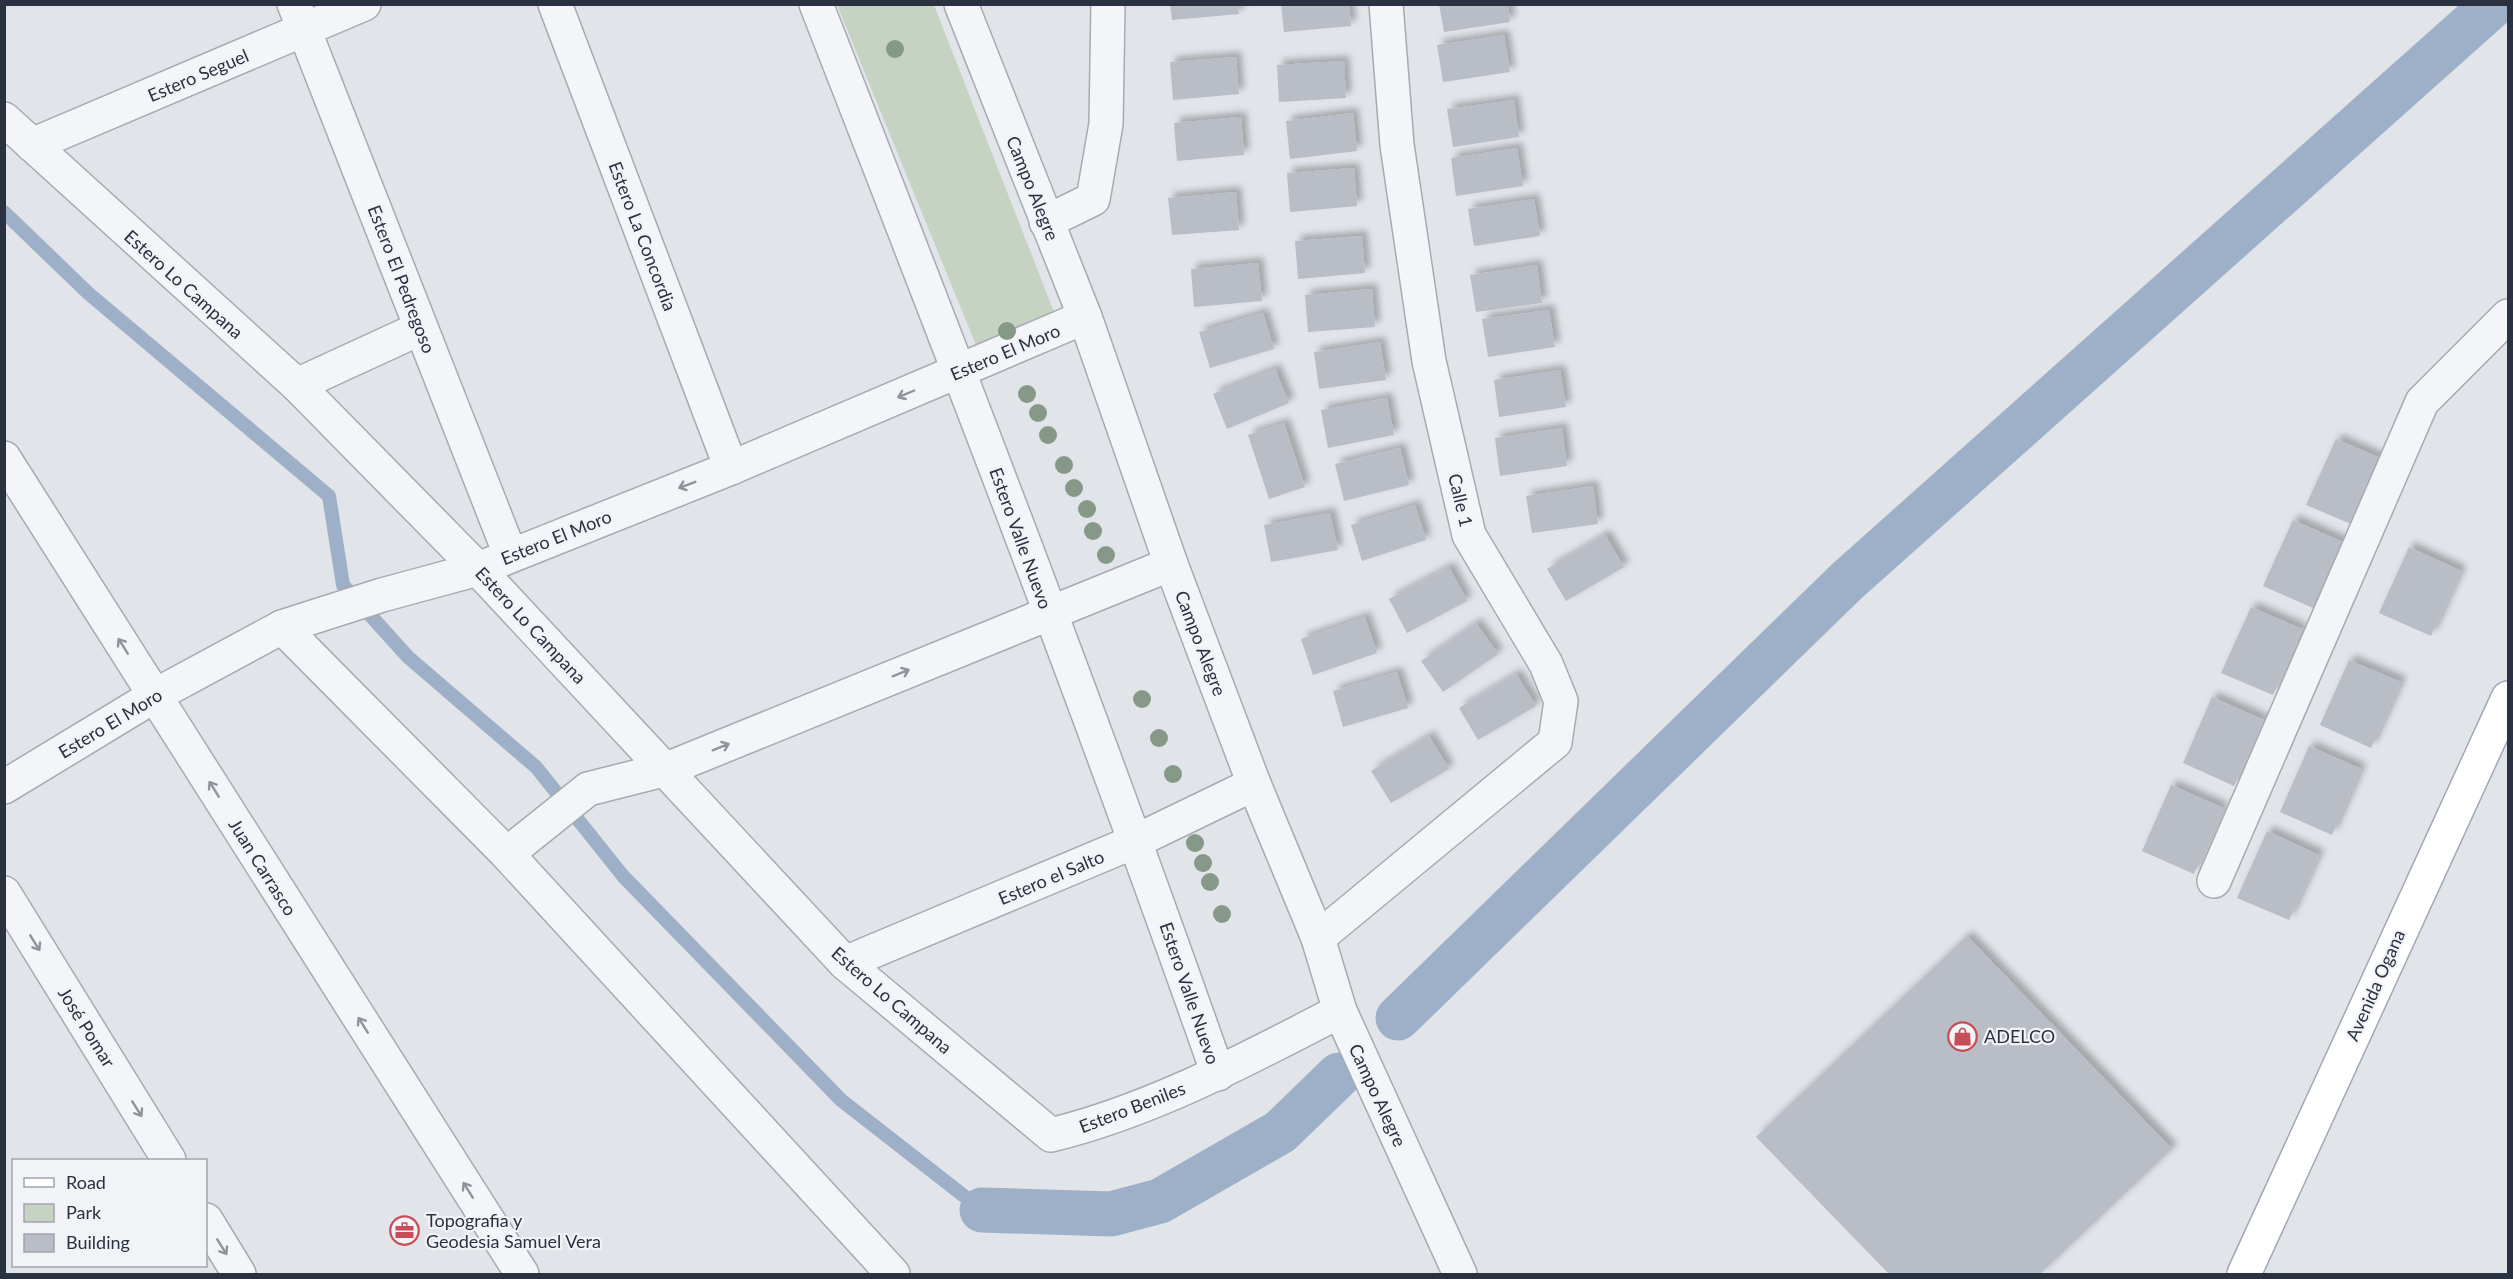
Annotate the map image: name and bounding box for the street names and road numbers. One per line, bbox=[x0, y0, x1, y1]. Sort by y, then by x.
street label: Estero Seguel bbox=[144, 44, 252, 106]
street label: Campo Alegre bbox=[1002, 132, 1064, 244]
street label: Estero La Concordia bbox=[604, 158, 682, 314]
street label: Estero El Pedregoso bbox=[364, 202, 440, 356]
street label: Estero Lo Campana bbox=[120, 225, 248, 343]
street label: Estero El Moro bbox=[947, 319, 1063, 385]
street label: Estero Valle Nuevo bbox=[985, 464, 1057, 612]
street label: Calle 1 bbox=[1444, 471, 1478, 529]
street label: Estero El Moro bbox=[498, 505, 614, 569]
street label: Estero Lo Campana bbox=[471, 562, 591, 688]
street label: Campo Alegre bbox=[1171, 587, 1231, 699]
street label: Estero El Moro bbox=[54, 683, 166, 763]
street label: Juan Carrasco bbox=[224, 814, 302, 920]
street label: Estero el Salto bbox=[995, 845, 1107, 909]
street label: Estero Valle Nuevo bbox=[1155, 919, 1225, 1067]
street label: Avenida Ogana bbox=[2341, 926, 2409, 1044]
street label: Estero Lo Campana bbox=[827, 942, 957, 1058]
street label: José Pomar bbox=[54, 983, 120, 1071]
street label: Campo Alegre bbox=[1345, 1040, 1411, 1150]
street label: Estero Beniles bbox=[1076, 1077, 1188, 1137]

